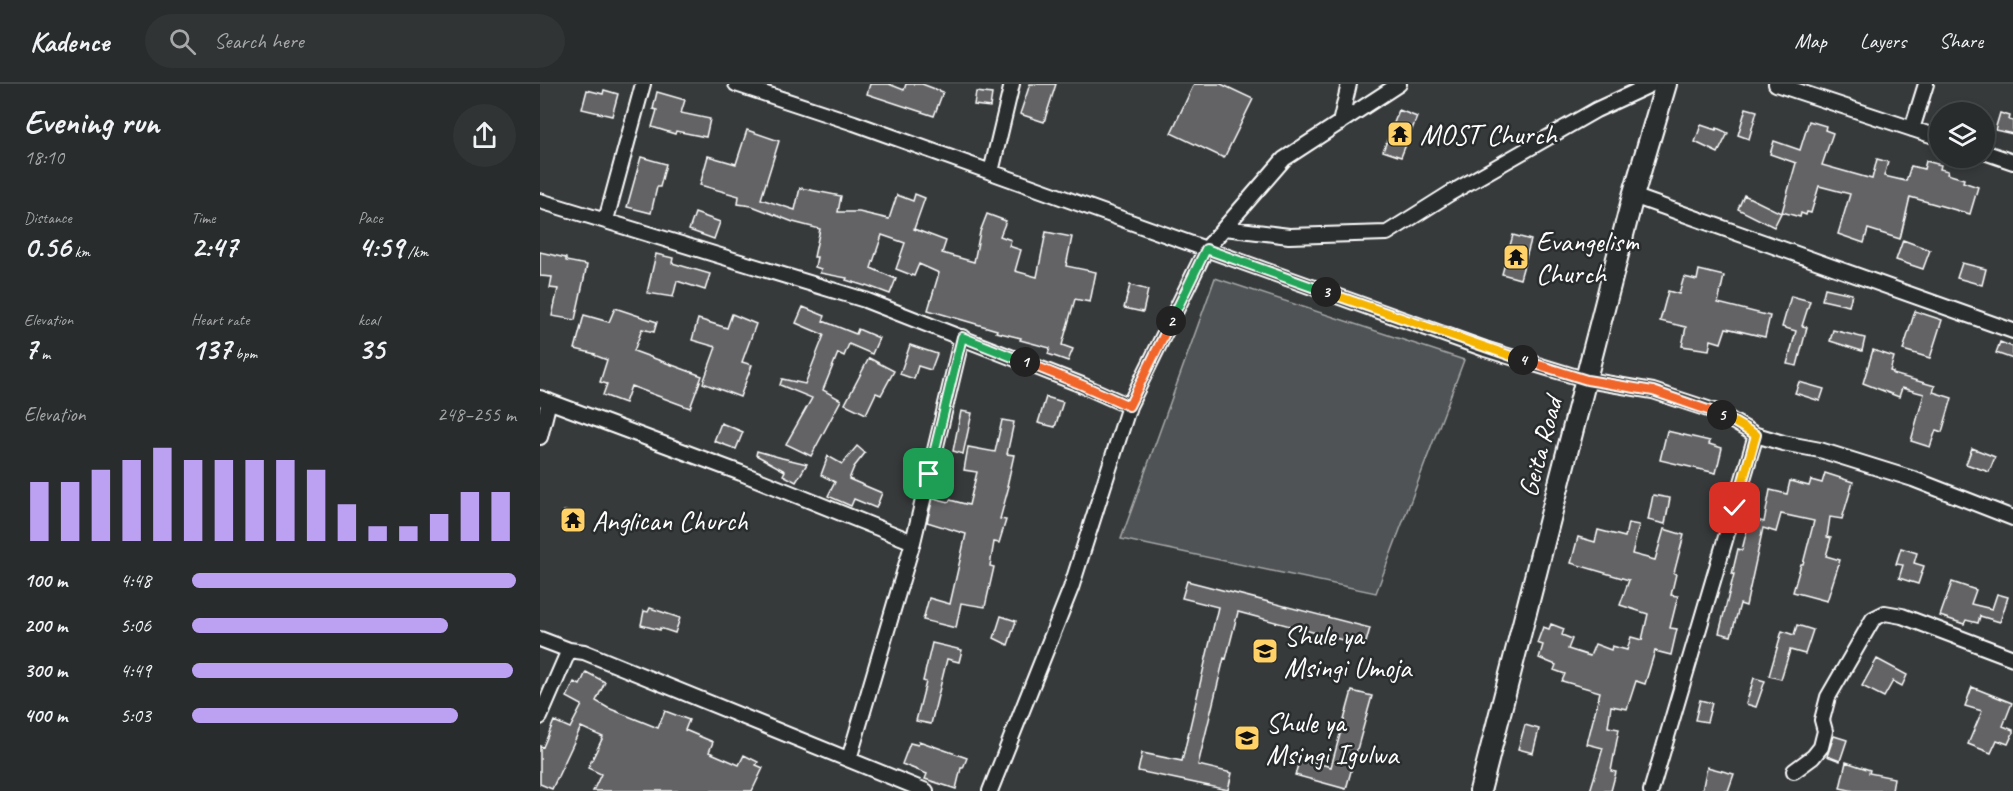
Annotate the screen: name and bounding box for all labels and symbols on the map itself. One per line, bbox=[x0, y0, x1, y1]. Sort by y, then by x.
place label: MOST Church bbox=[1420, 117, 1559, 152]
temple icon: MOST Church bbox=[1385, 119, 1415, 149]
place label: Evangelism Church bbox=[1536, 224, 1640, 291]
temple icon: Evangelism Church bbox=[1501, 242, 1531, 272]
pin: 3 bbox=[1311, 277, 1341, 307]
pin: 2 bbox=[1156, 306, 1186, 336]
pin: 4 bbox=[1508, 345, 1538, 375]
pin: 1 bbox=[1010, 347, 1040, 377]
street label: Geita Road bbox=[1510, 390, 1571, 501]
pin: 5 bbox=[1707, 400, 1737, 430]
pin bbox=[903, 448, 954, 499]
pin bbox=[1709, 482, 1760, 533]
place label: Anglican Church bbox=[592, 503, 748, 538]
temple icon: Anglican Church bbox=[558, 505, 588, 535]
place label: Shule ya Msingi Umoja bbox=[1284, 618, 1413, 685]
school or university icon: Shule ya Msingi Umoja bbox=[1250, 636, 1280, 666]
place label: Shule ya Msingi Igulwa bbox=[1266, 705, 1400, 772]
school or university icon: Shule ya Msingi Igulwa bbox=[1232, 723, 1262, 753]

